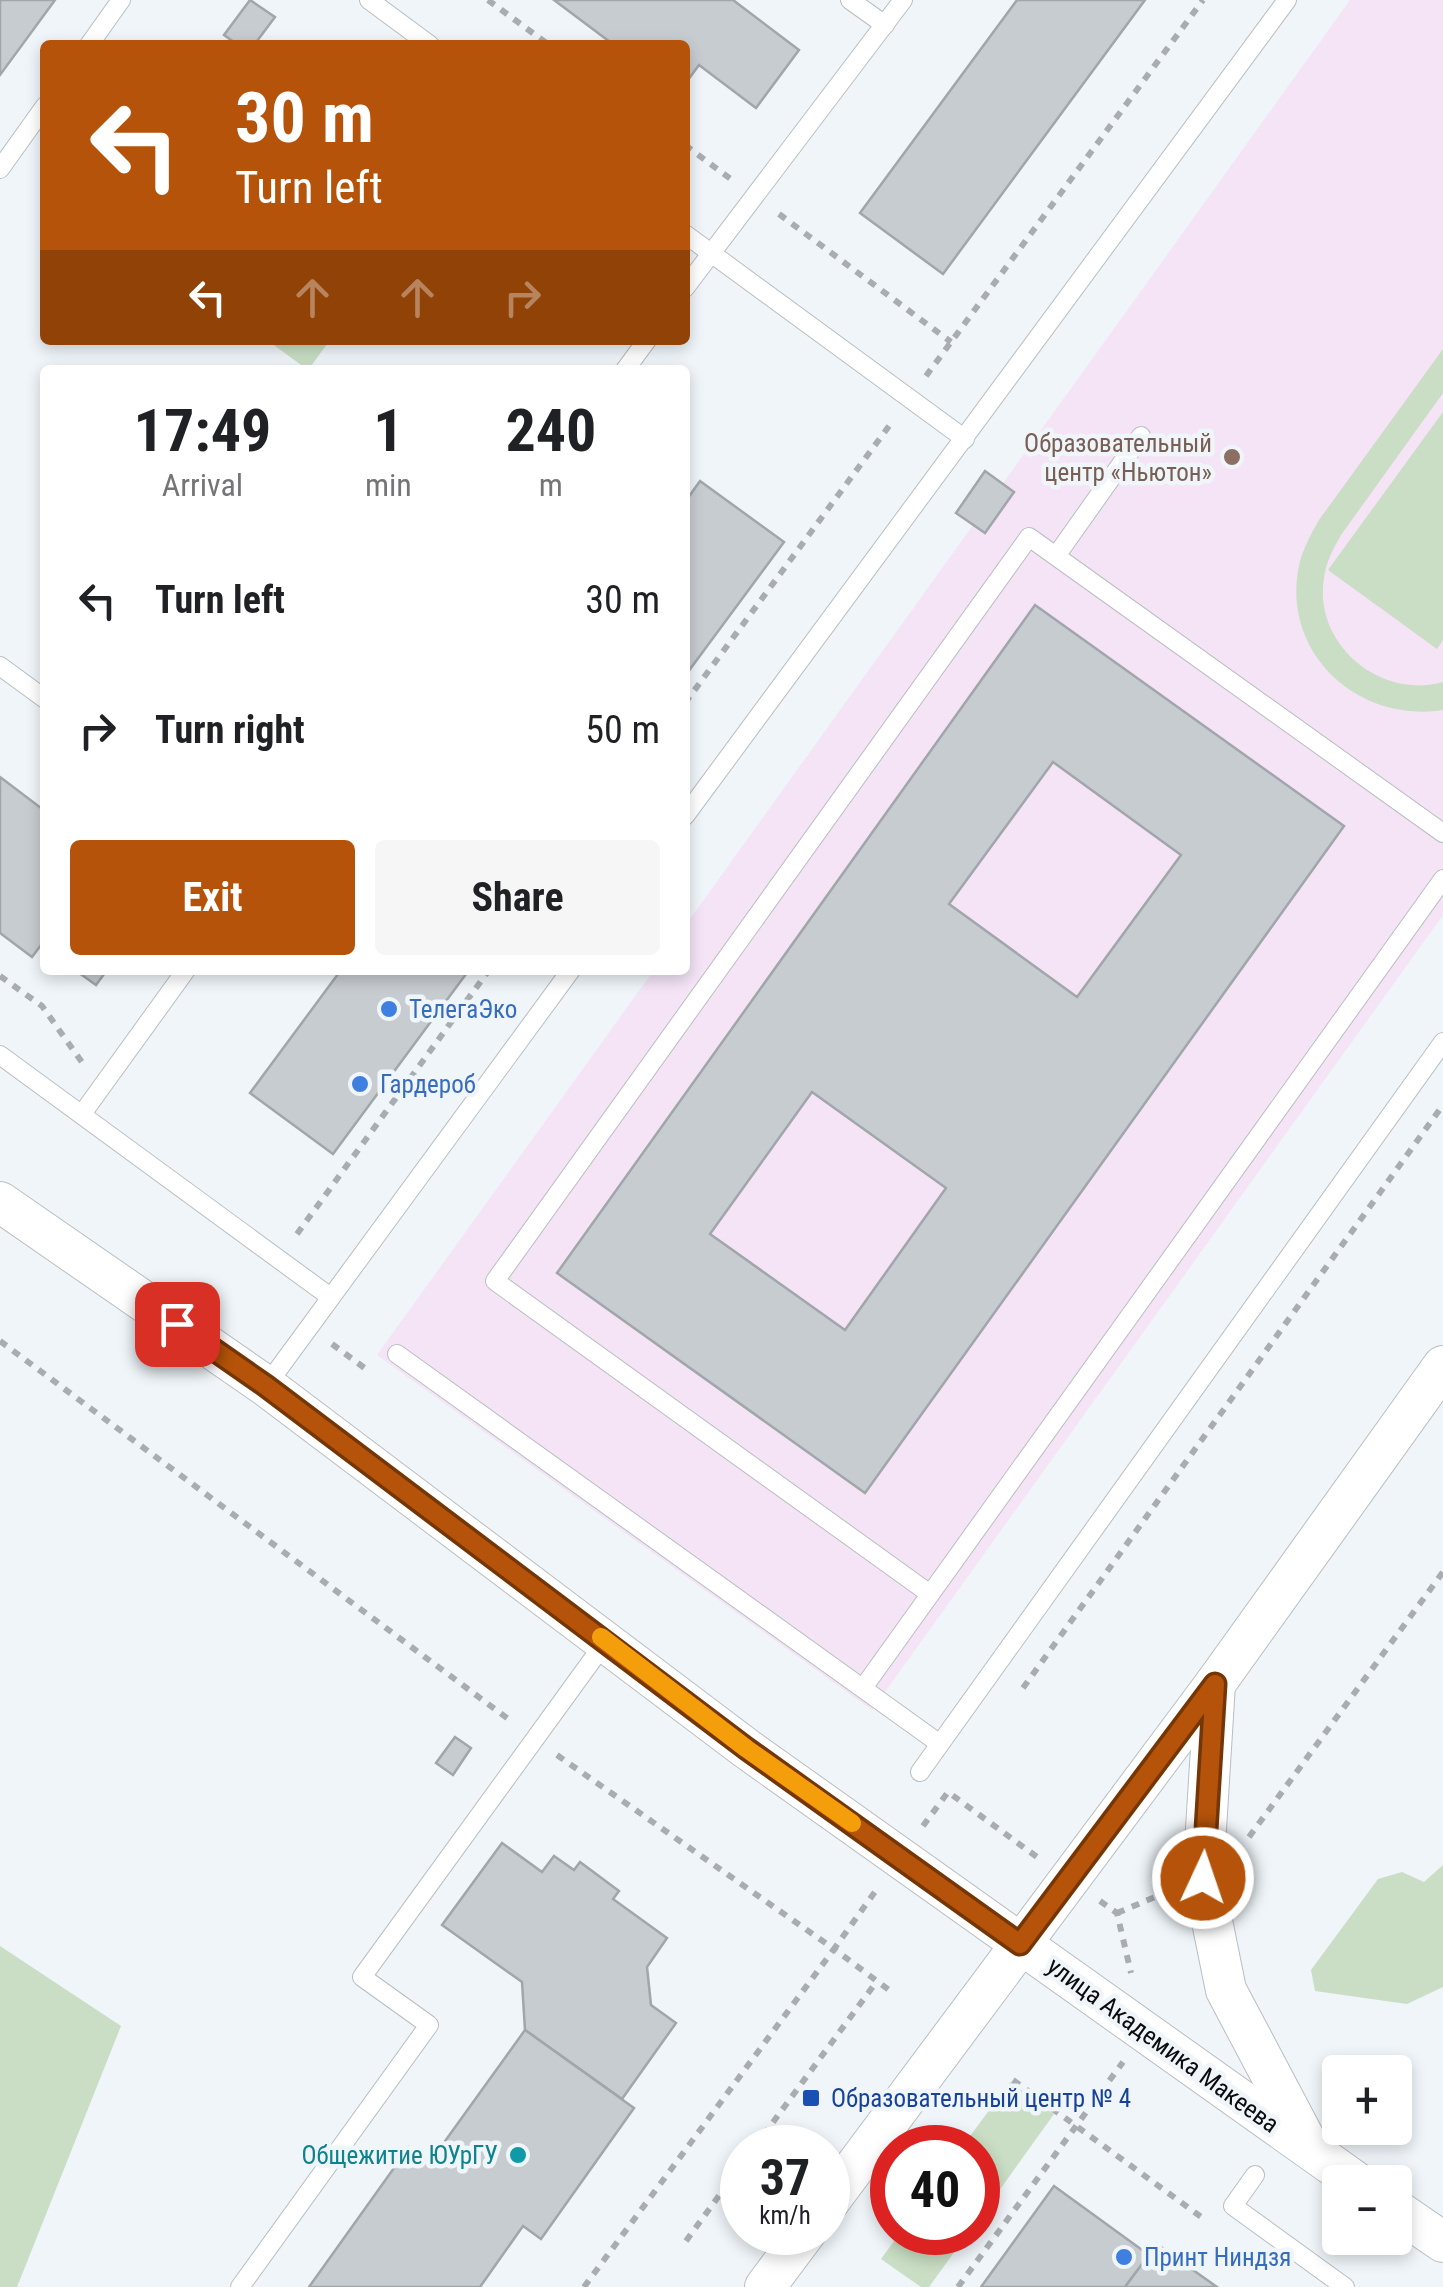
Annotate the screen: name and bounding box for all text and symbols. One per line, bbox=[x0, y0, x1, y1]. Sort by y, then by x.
text: 30 m bbox=[235, 77, 374, 159]
icon: left bbox=[70, 80, 200, 210]
text: Turn left bbox=[235, 161, 383, 214]
icon: left bbox=[180, 270, 235, 325]
icon: ahead bbox=[285, 270, 340, 325]
icon: ahead bbox=[390, 270, 445, 325]
icon: right bbox=[495, 270, 550, 325]
text: 17:49 bbox=[134, 395, 271, 466]
text: 1 bbox=[373, 395, 404, 466]
text: 240 bbox=[505, 395, 596, 466]
place label: Образовательный центр «Ньютон» bbox=[1024, 429, 1212, 487]
marker: Образовательный центр «Ньютон» bbox=[1221, 446, 1243, 468]
text: Arrival bbox=[162, 466, 243, 504]
text: min bbox=[365, 466, 412, 504]
text: m bbox=[539, 466, 563, 504]
icon: left bbox=[70, 573, 125, 628]
text: Turn left bbox=[155, 578, 285, 622]
text: 30 m bbox=[585, 578, 660, 622]
icon: right bbox=[70, 703, 125, 758]
text: Turn right bbox=[155, 708, 305, 752]
text: 50 m bbox=[585, 708, 660, 752]
button: Exit bbox=[70, 840, 355, 955]
button: Share bbox=[375, 840, 660, 955]
place label: ТелегаЭко bbox=[409, 995, 517, 1024]
marker: ТелегаЭко bbox=[378, 998, 400, 1020]
place label: Гардероб bbox=[380, 1070, 476, 1099]
marker: Гардероб bbox=[349, 1073, 371, 1095]
pin bbox=[135, 1282, 220, 1367]
icon: arrive bbox=[150, 1297, 205, 1352]
position arrow bbox=[1151, 1826, 1255, 1930]
street label: улица Академика Макеева bbox=[1042, 1951, 1284, 2139]
map controls bbox=[1322, 2055, 1412, 2255]
button: + bbox=[1322, 2055, 1412, 2145]
place label: Образовательный центр № 4 bbox=[831, 2084, 1131, 2113]
marker: Образовательный центр № 4 bbox=[800, 2087, 822, 2109]
speed limit sign: 40 bbox=[870, 2125, 1000, 2255]
place label: Общежитие ЮУрГУ bbox=[301, 2141, 498, 2170]
marker: Общежитие ЮУрГУ bbox=[507, 2144, 529, 2166]
text: 37 bbox=[760, 2149, 810, 2207]
button: − bbox=[1322, 2165, 1412, 2255]
text: km/h bbox=[759, 2201, 811, 2230]
place label: Принт Ниндзя bbox=[1144, 2243, 1291, 2272]
marker: Принт Ниндзя bbox=[1113, 2246, 1135, 2268]

